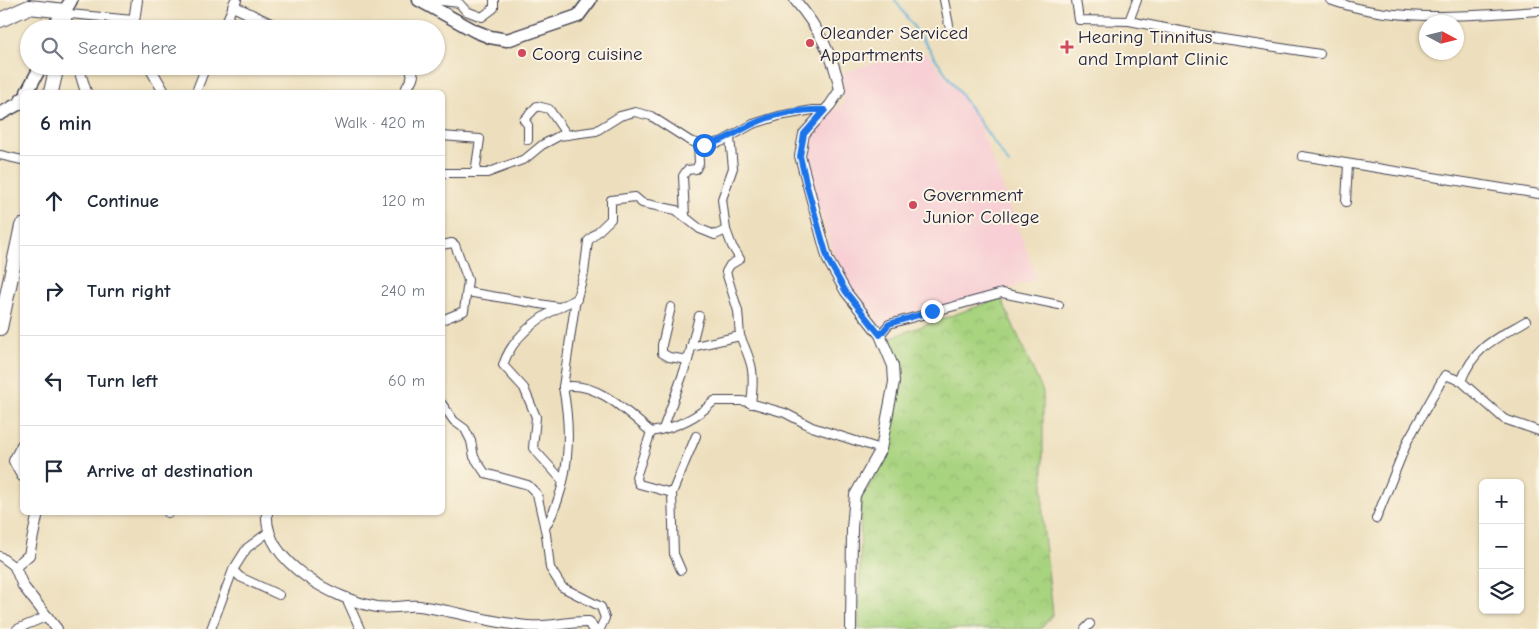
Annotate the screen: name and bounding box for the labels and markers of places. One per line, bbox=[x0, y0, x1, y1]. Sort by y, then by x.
place label: Oleander Serviced Appartments bbox=[820, 22, 968, 66]
place label: Hearing Tinnitus and Implant Clinic bbox=[1078, 26, 1228, 70]
marker: Oleander Serviced Appartments bbox=[804, 37, 816, 49]
marker: Hearing Tinnitus and Implant Clinic bbox=[1060, 40, 1074, 54]
place label: Coorg cuisine bbox=[532, 43, 643, 65]
marker: Coorg cuisine bbox=[516, 47, 528, 59]
place label: Government Junior College bbox=[923, 184, 1039, 228]
marker: Government Junior College bbox=[907, 199, 919, 211]

